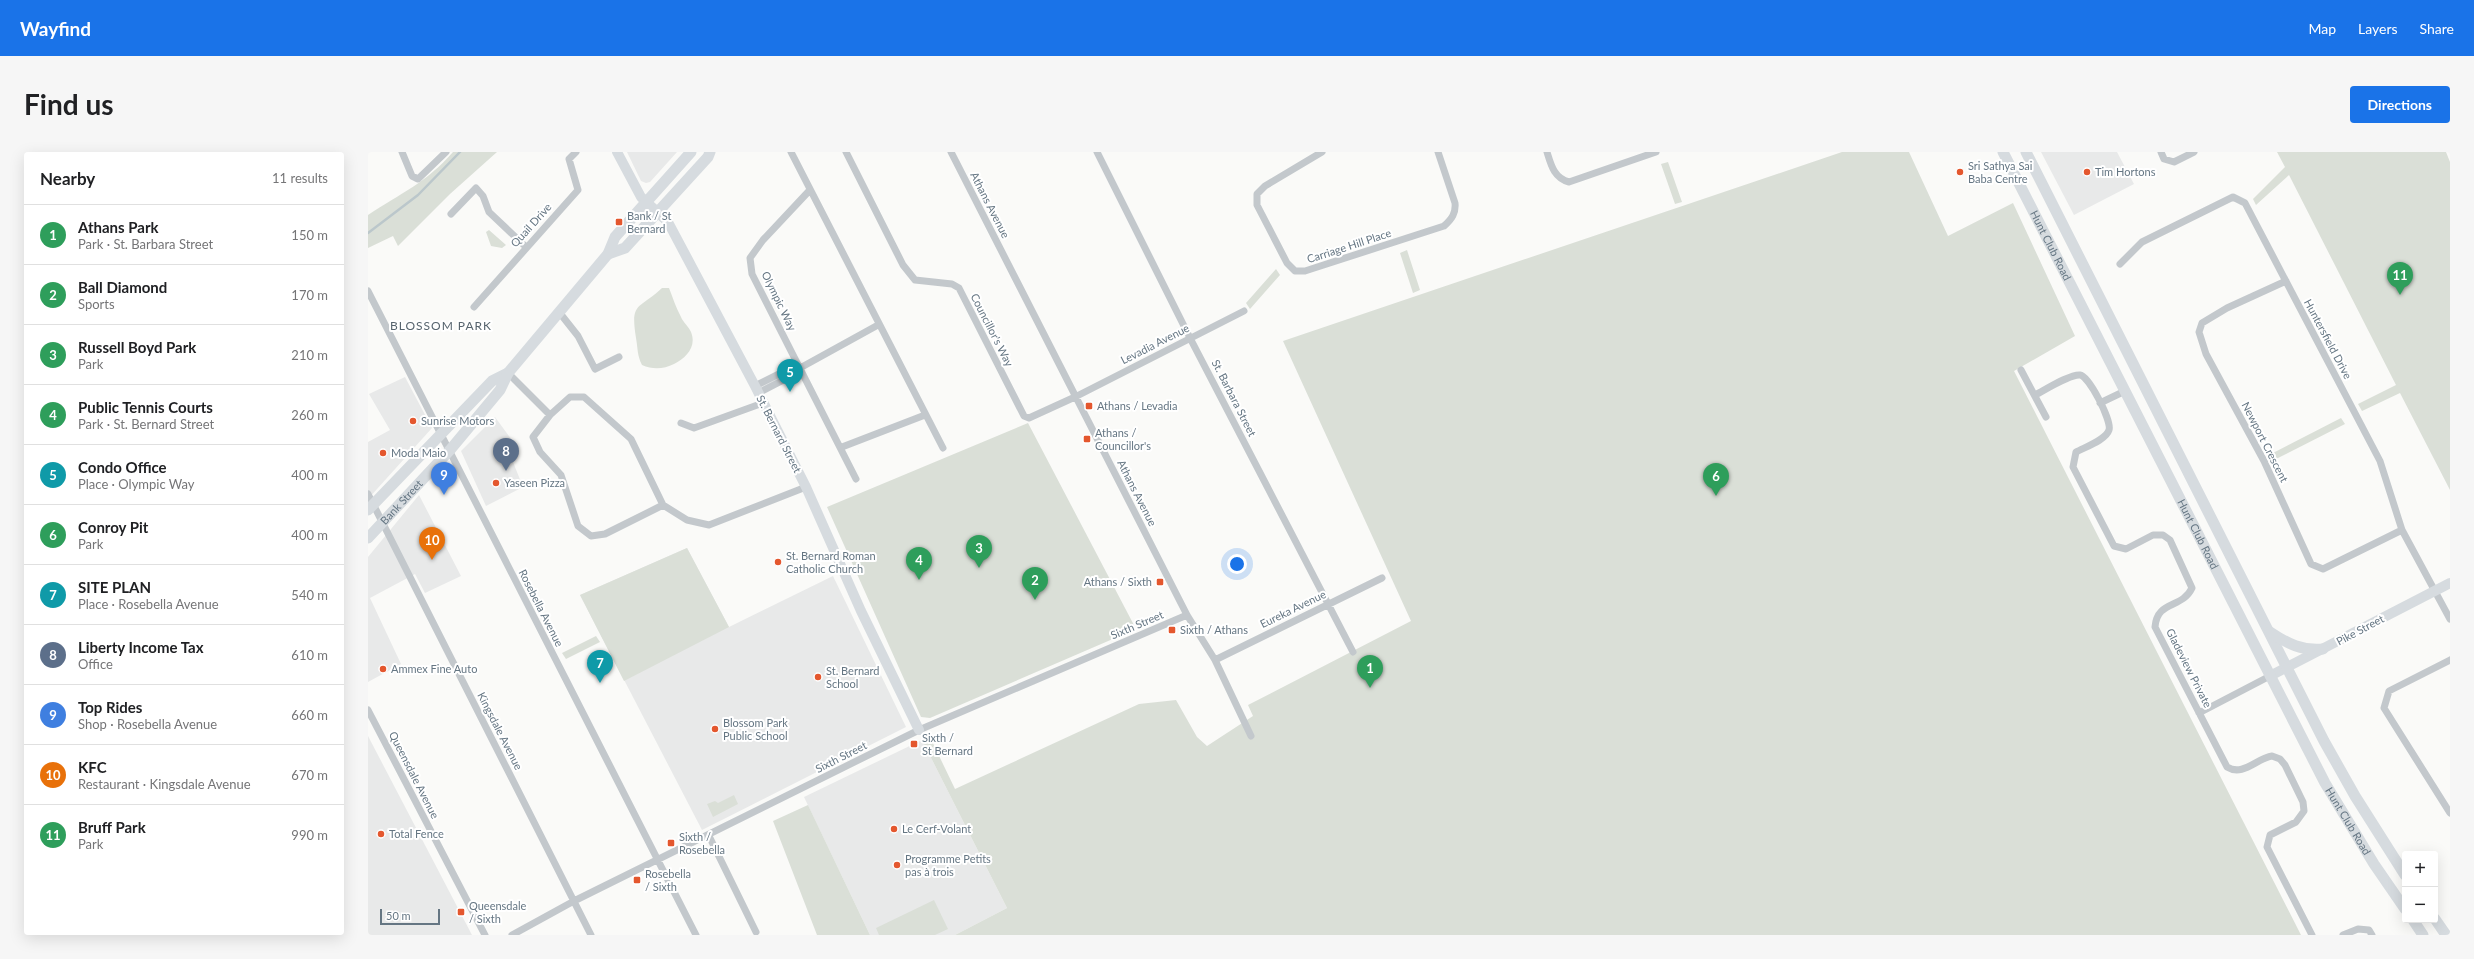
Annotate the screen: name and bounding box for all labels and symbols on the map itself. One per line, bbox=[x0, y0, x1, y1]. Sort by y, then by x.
place label: Sri Sathya Sai Baba Centre bbox=[1968, 159, 2033, 185]
place label: Tim Hortons bbox=[2095, 165, 2156, 178]
marker: Sri Sathya Sai Baba Centre bbox=[1955, 167, 1965, 177]
marker: Tim Hortons bbox=[2082, 167, 2092, 177]
street label: Athans Avenue bbox=[968, 170, 1013, 240]
street label: Quail Drive bbox=[508, 200, 554, 249]
street label: Hunt Club Road bbox=[2028, 208, 2074, 282]
place label: Bank / St Bernard bbox=[627, 209, 672, 235]
marker: Bank / St Bernard bbox=[614, 217, 624, 227]
street label: Carriage Hill Place bbox=[1305, 226, 1393, 265]
pin: 11 bbox=[2387, 262, 2413, 295]
street label: Olympic Way bbox=[759, 269, 800, 333]
street label: Councillor's Way bbox=[968, 291, 1017, 369]
street label: Huntersfield Drive bbox=[2302, 296, 2355, 381]
district label: BLOSSOM PARK bbox=[390, 318, 492, 333]
street label: Levadia Avenue bbox=[1118, 321, 1191, 366]
street label: St. Barbara Street bbox=[1210, 357, 1259, 438]
pin: 5 bbox=[777, 359, 803, 392]
street label: St. Bernard Street bbox=[754, 393, 805, 475]
place label: Athans / Levadia bbox=[1097, 399, 1177, 412]
street label: Newport Crescent bbox=[2240, 399, 2291, 484]
marker: Athans / Levadia bbox=[1084, 401, 1094, 411]
place label: Sunrise Motors bbox=[421, 414, 494, 427]
marker: Sunrise Motors bbox=[408, 416, 418, 426]
place label: Athans / Councillor's bbox=[1095, 426, 1151, 452]
marker: Athans / Councillor's bbox=[1082, 434, 1092, 444]
pin: 8 bbox=[493, 438, 519, 471]
place label: Moda Maio bbox=[391, 446, 446, 459]
marker: Moda Maio bbox=[378, 448, 388, 458]
street label: Athans Avenue bbox=[1115, 458, 1160, 528]
pin: 9 bbox=[431, 462, 457, 495]
pin: 6 bbox=[1703, 463, 1729, 496]
place label: Yaseen Pizza bbox=[504, 476, 565, 489]
street label: Bank Street bbox=[377, 477, 425, 527]
marker: Yaseen Pizza bbox=[491, 478, 501, 488]
street label: Hunt Club Road bbox=[2175, 497, 2222, 571]
pin: 10 bbox=[419, 527, 445, 560]
pin: 3 bbox=[966, 535, 992, 568]
pin: 4 bbox=[906, 547, 932, 580]
place label: St. Bernard Roman Catholic Church bbox=[786, 549, 876, 575]
your location bbox=[1227, 554, 1247, 574]
marker: St. Bernard Roman Catholic Church bbox=[773, 557, 783, 567]
street label: Rosebella Avenue bbox=[516, 567, 567, 649]
pin: 2 bbox=[1022, 567, 1048, 600]
place label: Athans / Sixth bbox=[1084, 575, 1152, 588]
marker: Athans / Sixth bbox=[1155, 577, 1165, 587]
street label: Eureka Avenue bbox=[1258, 587, 1328, 630]
street label: Sixth Street bbox=[1109, 608, 1165, 641]
street label: Pike Street bbox=[2334, 612, 2386, 648]
place label: Sixth / Athans bbox=[1180, 623, 1248, 636]
marker: Sixth / Athans bbox=[1167, 625, 1177, 635]
street label: Gladeview Private bbox=[2164, 626, 2215, 710]
pin: 7 bbox=[587, 650, 613, 683]
pin: 1 bbox=[1357, 655, 1383, 688]
place label: Ammex Fine Auto bbox=[391, 662, 477, 675]
marker: Ammex Fine Auto bbox=[378, 664, 388, 674]
place label: St. Bernard School bbox=[826, 664, 879, 690]
marker: St. Bernard School bbox=[813, 672, 823, 682]
street label: Kingsdale Avenue bbox=[475, 690, 526, 772]
place label: Blossom Park Public School bbox=[723, 716, 788, 742]
marker: Blossom Park Public School bbox=[710, 724, 720, 734]
street label: Queensdale Avenue bbox=[387, 729, 442, 821]
place label: Sixth / St Bernard bbox=[922, 731, 973, 757]
street label: Sixth Street bbox=[813, 738, 869, 775]
marker: Sixth / St Bernard bbox=[909, 739, 919, 749]
street label: Hunt Club Road bbox=[2323, 785, 2374, 857]
place label: Le Cerf-Volant bbox=[902, 822, 971, 835]
marker: Le Cerf-Volant bbox=[889, 824, 899, 834]
place label: Total Fence bbox=[389, 827, 444, 840]
marker: Total Fence bbox=[376, 829, 386, 839]
place label: Sixth / Rosebella bbox=[679, 830, 725, 856]
marker: Sixth / Rosebella bbox=[666, 838, 676, 848]
place label: Programme Petits pas à trois bbox=[905, 852, 991, 878]
marker: Programme Petits pas à trois bbox=[892, 860, 902, 870]
place label: Rosebella / Sixth bbox=[645, 867, 691, 893]
marker: Rosebella / Sixth bbox=[632, 875, 642, 885]
place label: Queensdale / Sixth bbox=[469, 899, 527, 925]
scale bar bbox=[380, 907, 440, 926]
marker: Queensdale / Sixth bbox=[456, 907, 466, 917]

